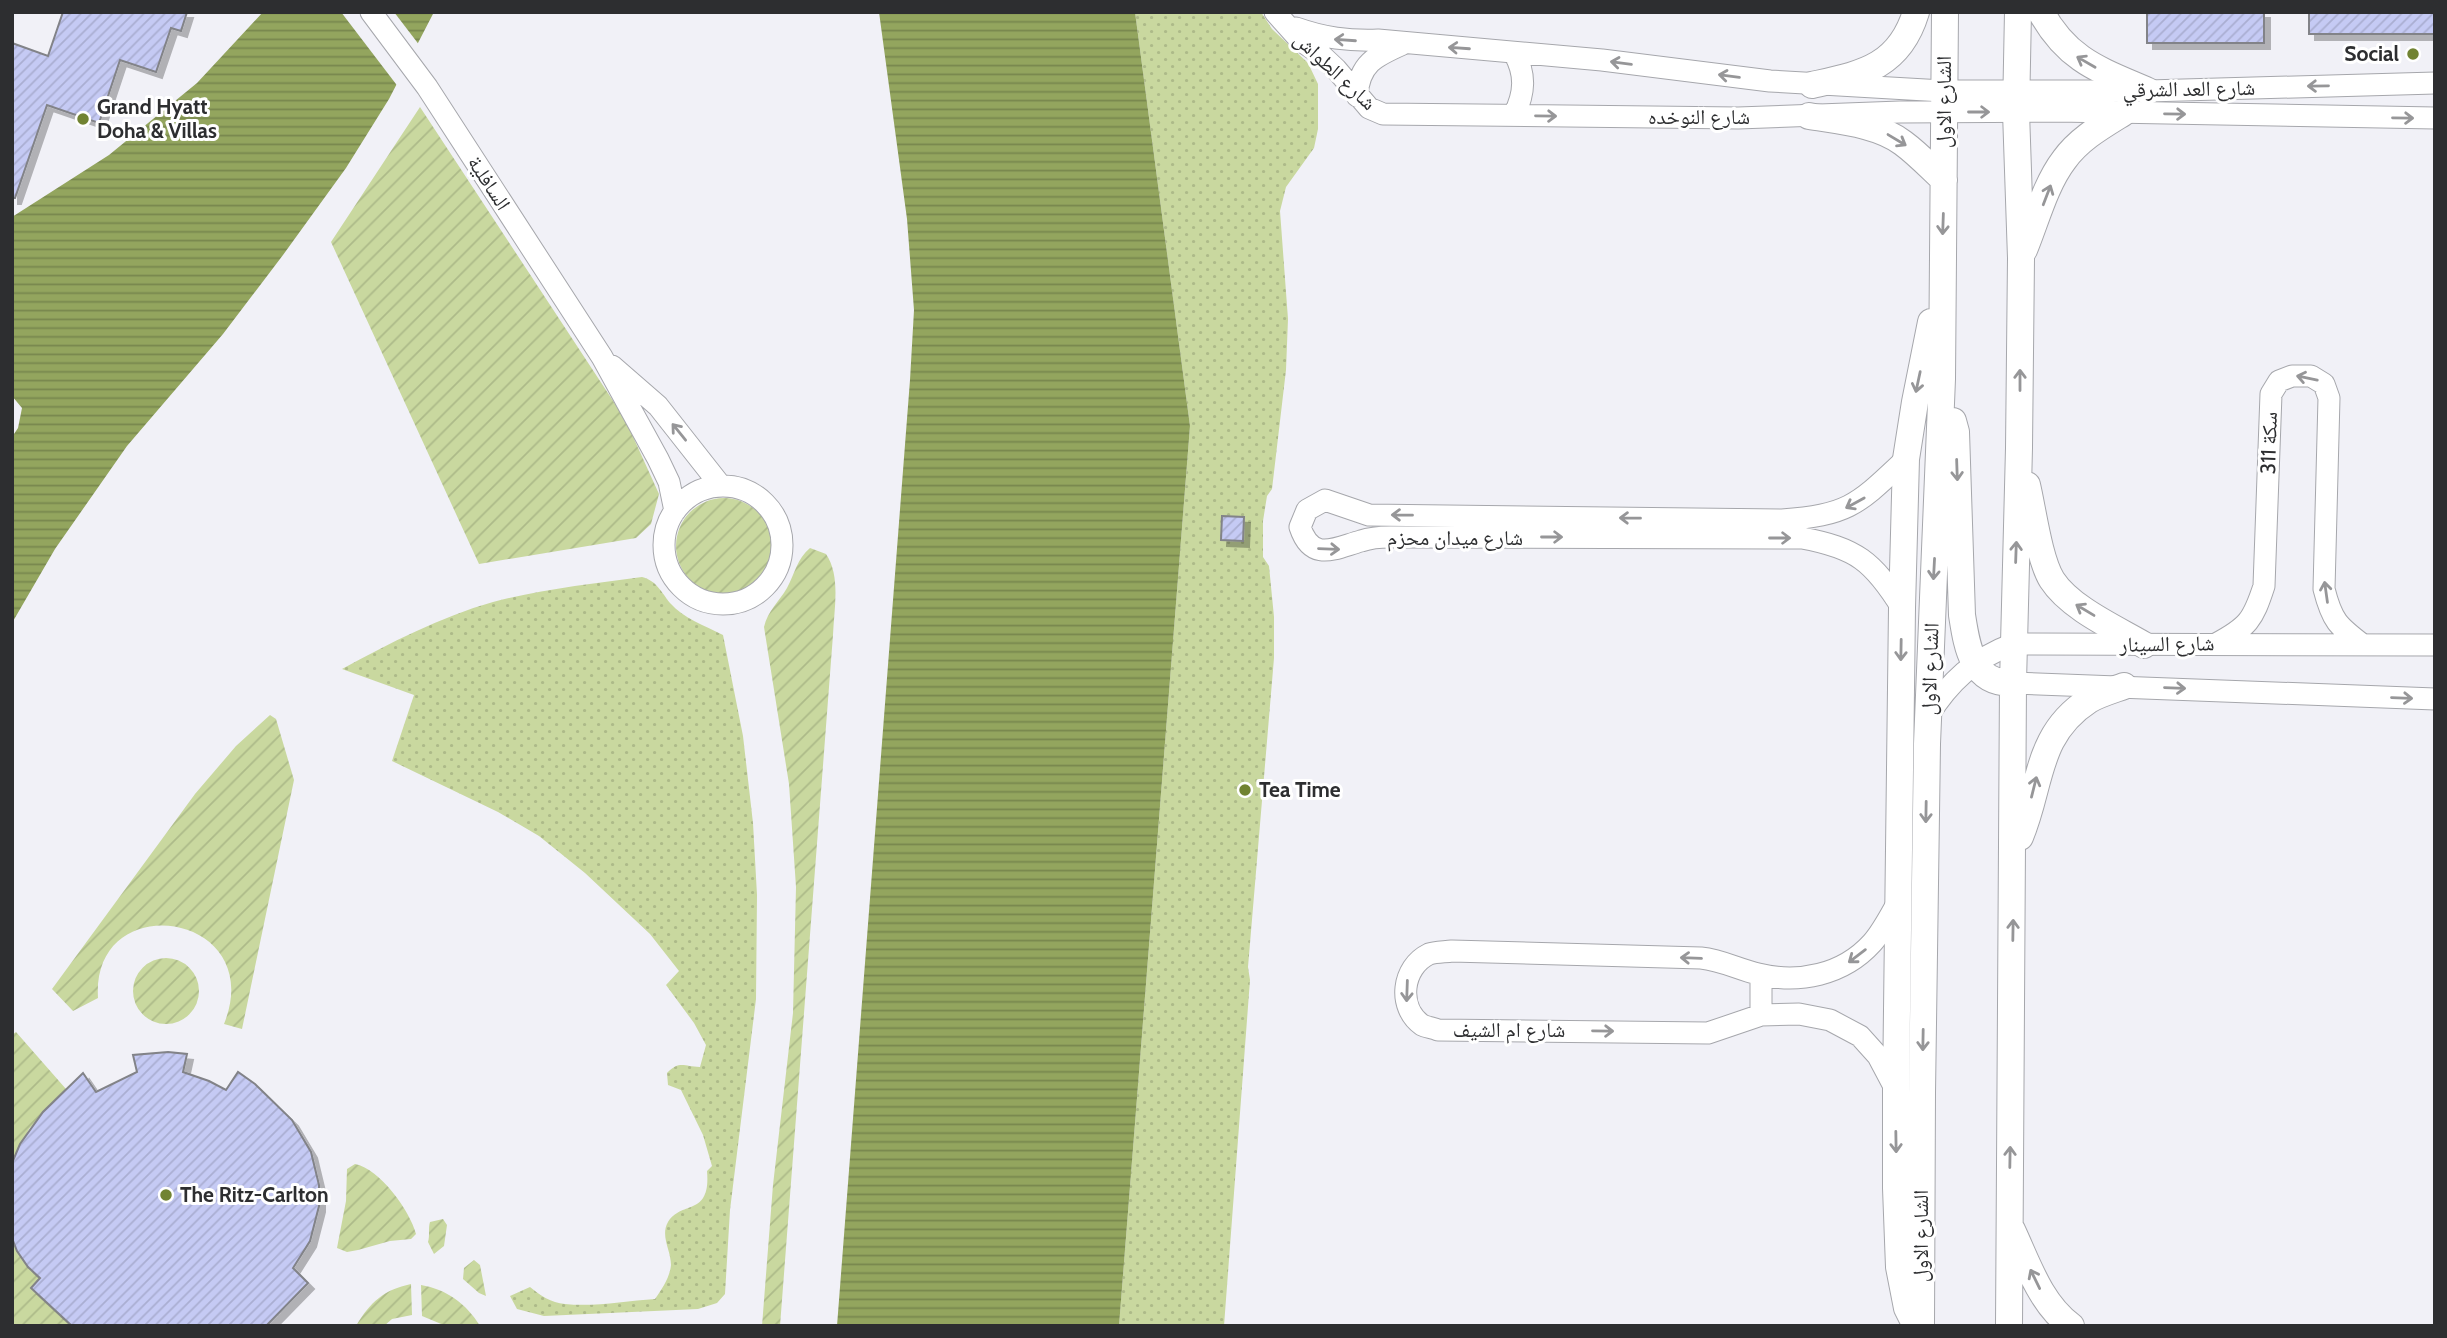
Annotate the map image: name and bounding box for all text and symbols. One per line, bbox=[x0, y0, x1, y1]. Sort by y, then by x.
street label: شارع الطواش bbox=[1288, 26, 1382, 116]
one-way arrow bbox=[1334, 33, 1357, 46]
place label: Social bbox=[2344, 41, 2399, 66]
one-way arrow bbox=[1448, 42, 1471, 55]
marker: Social bbox=[2405, 46, 2421, 62]
one-way arrow bbox=[2077, 55, 2097, 69]
one-way arrow bbox=[1610, 56, 1632, 69]
street label: الشارع الاول bbox=[1931, 56, 1957, 148]
one-way arrow bbox=[1718, 70, 1741, 83]
street label: شارع العد الشرقي bbox=[2122, 75, 2256, 106]
one-way arrow bbox=[2306, 79, 2329, 92]
place label: Grand Hyatt Doha & Villas bbox=[97, 94, 217, 143]
street label: شارع النوخده bbox=[1648, 104, 1750, 130]
one-way arrow bbox=[1967, 105, 1990, 119]
one-way arrow bbox=[2163, 107, 2186, 121]
one-way arrow bbox=[1534, 109, 1557, 123]
marker: Grand Hyatt Doha & Villas bbox=[75, 111, 91, 127]
one-way arrow bbox=[2391, 111, 2414, 125]
one-way arrow bbox=[1887, 134, 1907, 148]
street label: السافلية bbox=[463, 151, 516, 215]
one-way arrow bbox=[2041, 184, 2054, 206]
one-way arrow bbox=[1937, 212, 1950, 235]
one-way arrow bbox=[2013, 368, 2026, 391]
one-way arrow bbox=[1911, 370, 1925, 393]
one-way arrow bbox=[2296, 371, 2318, 384]
street label: سكة 311 bbox=[2255, 411, 2282, 475]
one-way arrow bbox=[671, 423, 687, 441]
one-way arrow bbox=[1951, 458, 1964, 481]
one-way arrow bbox=[1845, 496, 1865, 510]
one-way arrow bbox=[1391, 508, 1414, 522]
one-way arrow bbox=[1619, 511, 1642, 525]
street label: شارع ميدان محزم bbox=[1387, 525, 1523, 552]
one-way arrow bbox=[1540, 530, 1563, 544]
one-way arrow bbox=[1768, 531, 1791, 545]
one-way arrow bbox=[2009, 540, 2023, 563]
one-way arrow bbox=[1317, 542, 1340, 555]
one-way arrow bbox=[1927, 557, 1940, 580]
one-way arrow bbox=[2319, 581, 2332, 604]
one-way arrow bbox=[2076, 603, 2096, 617]
street label: الشارع الاول bbox=[1915, 622, 1945, 716]
street label: شارع السينار bbox=[2118, 630, 2215, 658]
one-way arrow bbox=[1894, 638, 1908, 661]
one-way arrow bbox=[2163, 681, 2186, 694]
one-way arrow bbox=[2391, 691, 2414, 704]
one-way arrow bbox=[2028, 776, 2042, 799]
place label: Tea Time bbox=[1259, 777, 1341, 802]
marker: Tea Time bbox=[1237, 782, 1253, 798]
one-way arrow bbox=[1919, 801, 1933, 824]
one-way arrow bbox=[2006, 919, 2019, 942]
one-way arrow bbox=[1848, 948, 1866, 963]
one-way arrow bbox=[1680, 951, 1703, 964]
one-way arrow bbox=[1401, 979, 1414, 1002]
street label: شارع ام الشيف bbox=[1453, 1017, 1565, 1044]
one-way arrow bbox=[1591, 1024, 1614, 1038]
one-way arrow bbox=[1916, 1028, 1929, 1051]
one-way arrow bbox=[1889, 1130, 1903, 1153]
one-way arrow bbox=[2004, 1146, 2017, 1169]
place label: The Ritz-Carlton bbox=[180, 1182, 329, 1207]
marker: The Ritz-Carlton bbox=[158, 1187, 174, 1203]
street label: الشارع الاول bbox=[1908, 1190, 1934, 1282]
one-way arrow bbox=[2028, 1269, 2042, 1290]

